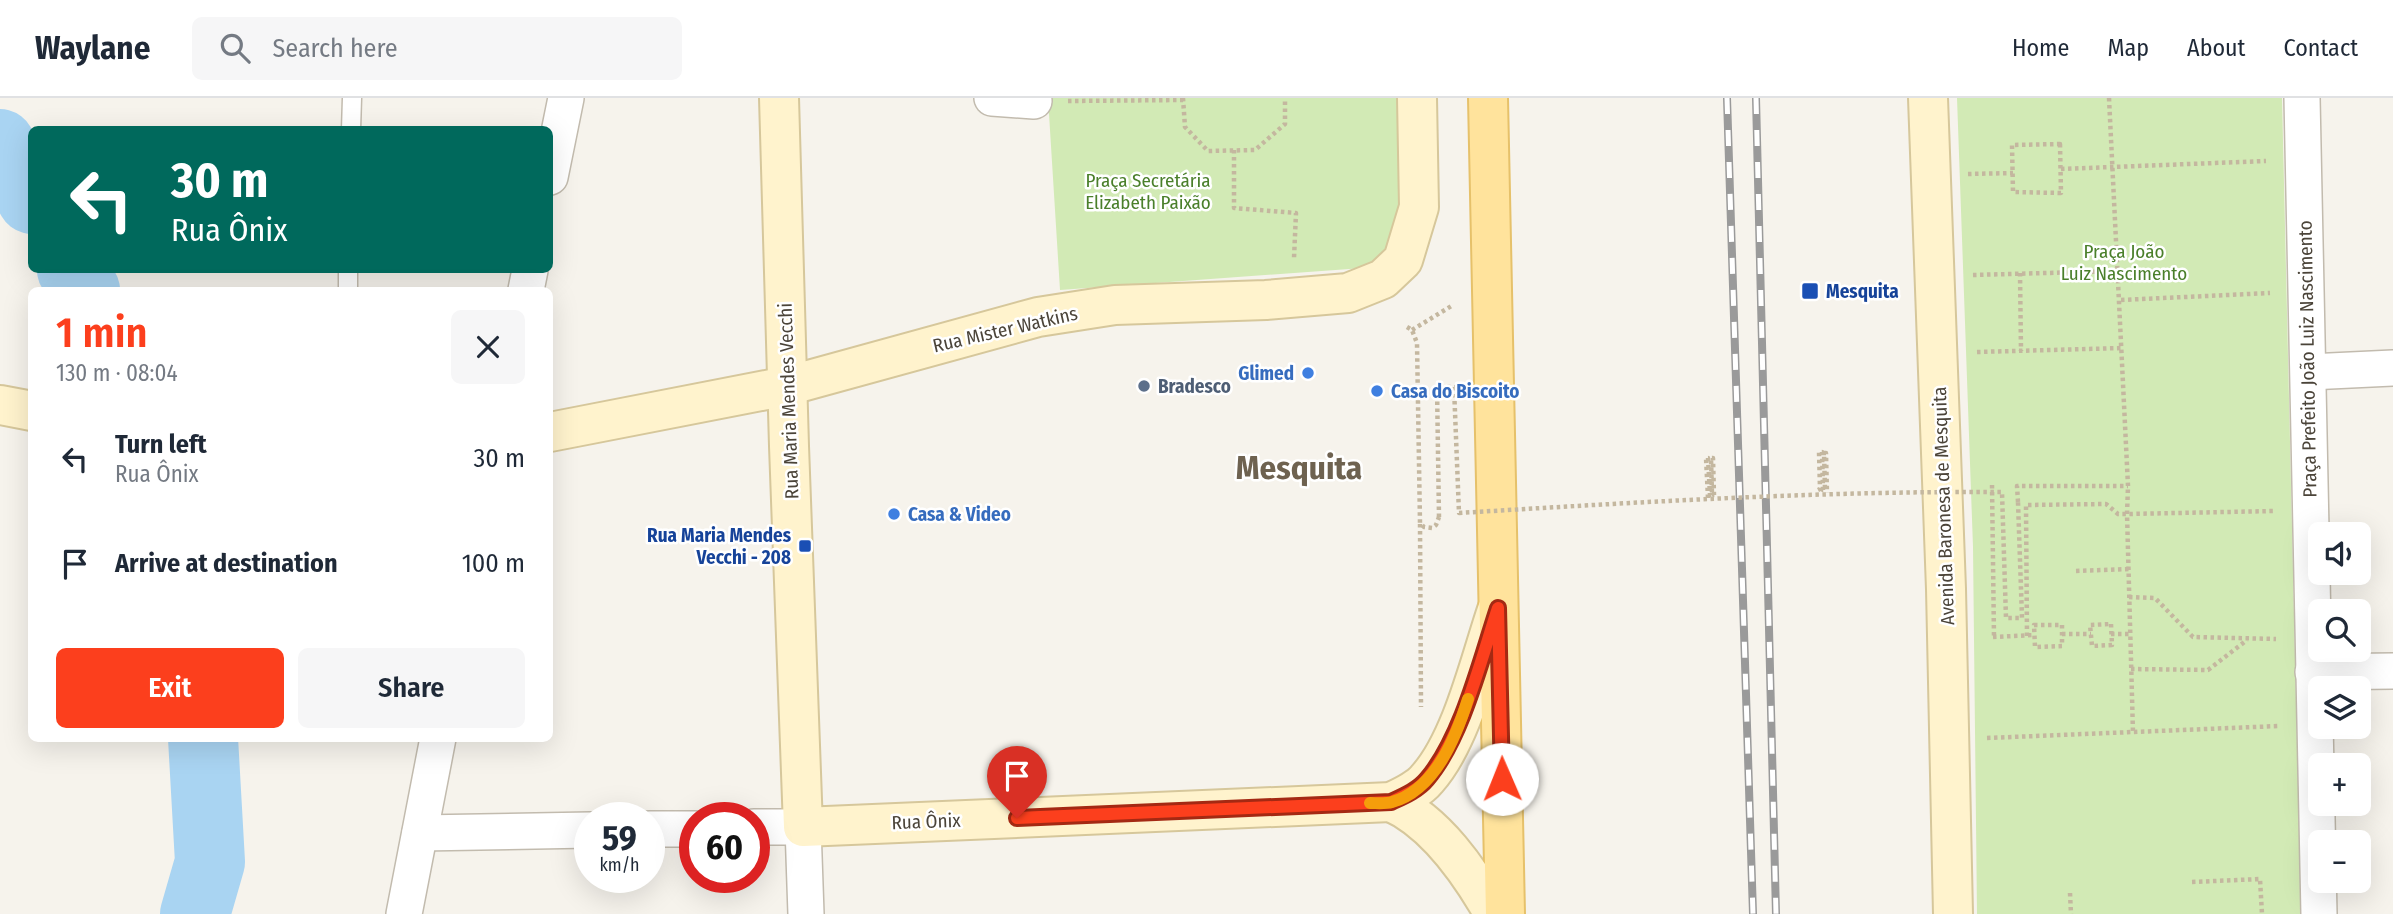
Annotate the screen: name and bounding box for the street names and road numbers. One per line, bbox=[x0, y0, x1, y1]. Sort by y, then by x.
street label: Praça Prefeito João Luiz Nascimento bbox=[2294, 220, 2321, 498]
street label: Rua Maria Mendes Vecchi bbox=[774, 302, 803, 500]
street label: Rua Mister Watkins bbox=[930, 302, 1080, 357]
street label: Avenida Baronesa de Mesquita bbox=[1928, 386, 1959, 626]
street label: Rua Ônix bbox=[891, 809, 962, 834]

